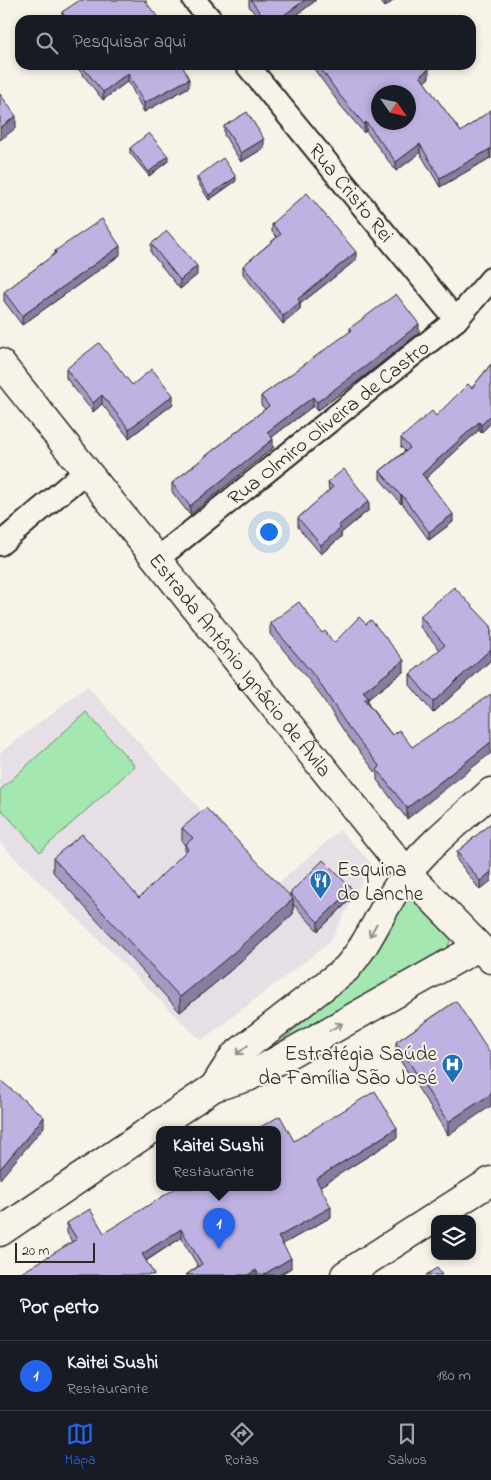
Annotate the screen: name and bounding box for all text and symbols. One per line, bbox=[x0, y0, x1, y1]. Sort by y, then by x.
search box bbox=[15, 15, 476, 70]
icon: search bbox=[33, 29, 61, 57]
text: Pesquisar aqui bbox=[73, 29, 186, 56]
north arrow bbox=[371, 85, 416, 130]
street label: Rua Cristo Rei bbox=[300, 138, 400, 250]
street label: Rua Olmiro Oliveira de Castro bbox=[222, 334, 437, 514]
your location bbox=[256, 519, 282, 545]
street label: Estrada Antônio Ignácio de Ávila bbox=[140, 547, 338, 784]
place label: Esquina do Lanche bbox=[337, 856, 424, 910]
restaurant icon: Esquina do Lanche bbox=[309, 869, 333, 900]
one-way arrow bbox=[368, 922, 378, 936]
one-way arrow bbox=[328, 1022, 342, 1032]
place label: Estratégia Saúde da Família São José bbox=[258, 1040, 438, 1094]
one-way arrow bbox=[235, 1045, 249, 1055]
hospital icon: Estratégia Saúde da Família São José bbox=[441, 1053, 465, 1084]
popup bbox=[156, 1126, 281, 1191]
text: Kaitei Sushi bbox=[173, 1133, 264, 1160]
text: Restaurante bbox=[173, 1160, 254, 1184]
pin: 1 bbox=[203, 1208, 235, 1249]
map controls bbox=[431, 1215, 476, 1260]
button: layers bbox=[431, 1215, 476, 1260]
scale bar bbox=[15, 1240, 95, 1263]
text: 20 m bbox=[22, 1241, 49, 1262]
text: Por perto bbox=[20, 1293, 99, 1323]
text: Kaitei Sushi bbox=[67, 1350, 158, 1377]
text: 1 bbox=[33, 1364, 39, 1388]
text: 180 m bbox=[437, 1364, 471, 1388]
text: Restaurante bbox=[67, 1377, 148, 1401]
tab: Mapa bbox=[64, 1420, 96, 1471]
tab: Rotas bbox=[225, 1420, 259, 1471]
tab: Salvos bbox=[388, 1420, 427, 1471]

